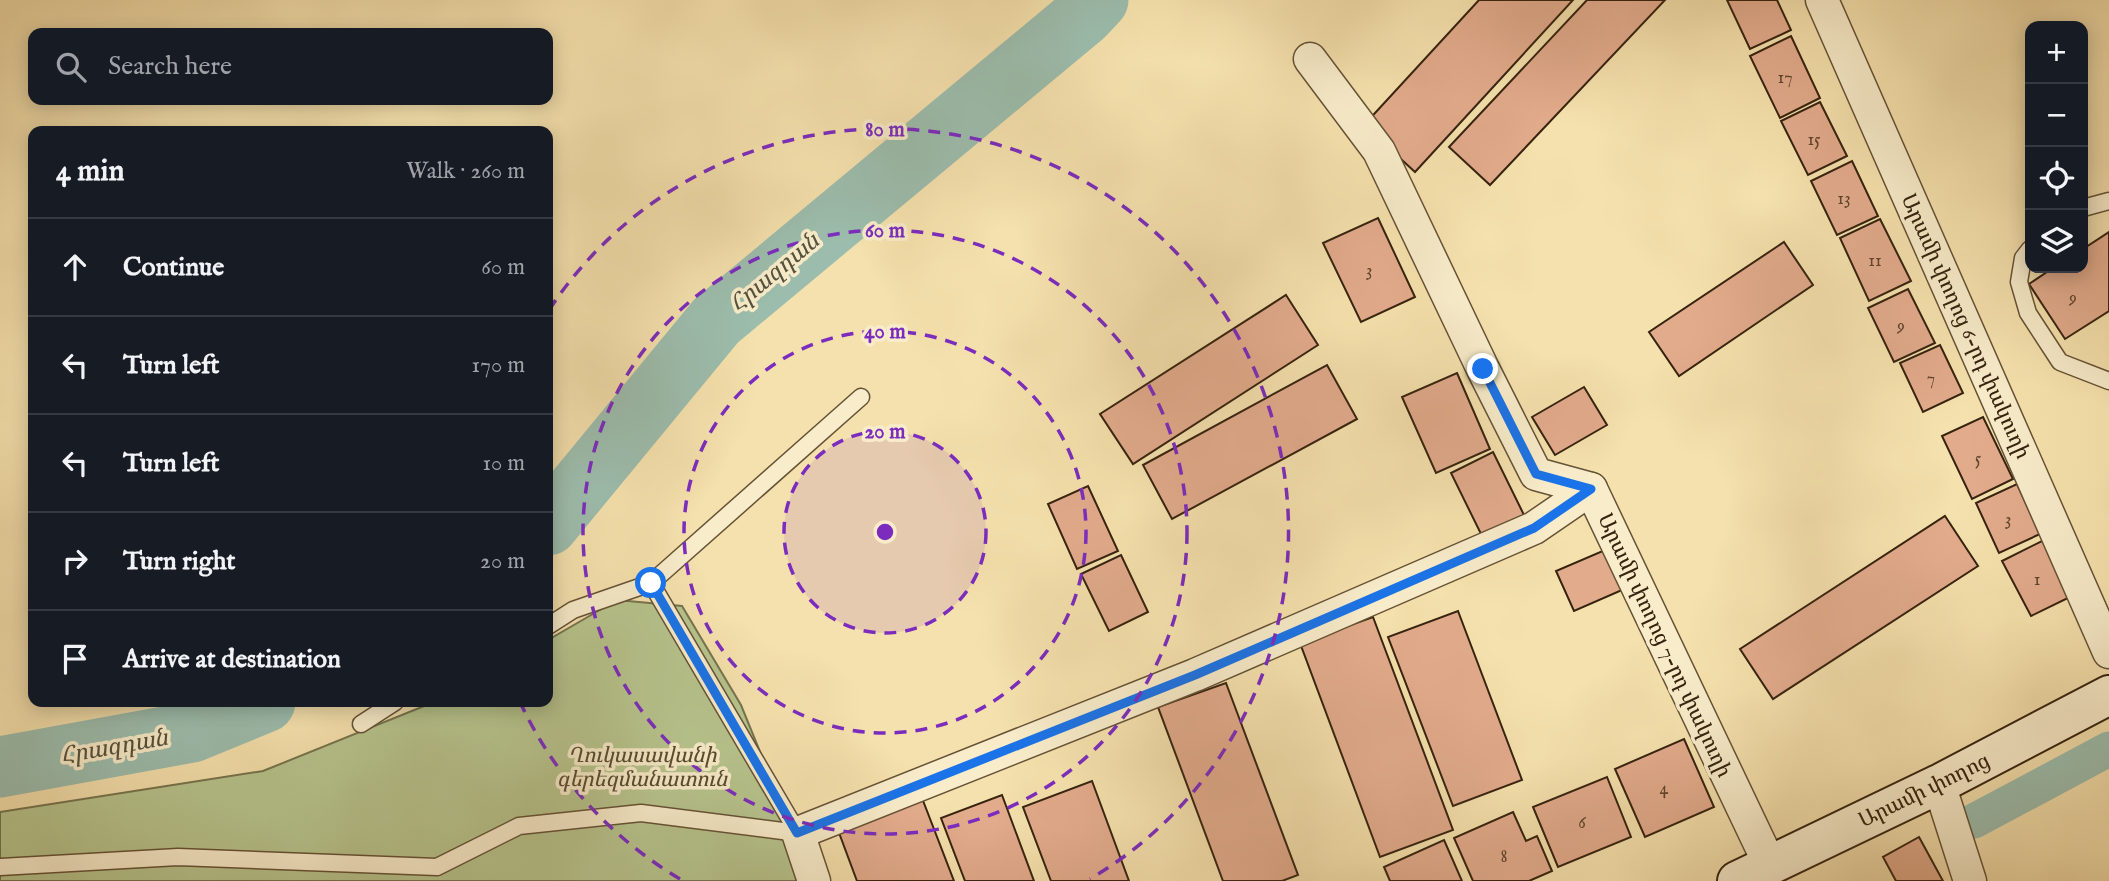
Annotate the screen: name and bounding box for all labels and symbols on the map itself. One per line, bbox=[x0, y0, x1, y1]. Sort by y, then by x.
house number: 17 bbox=[1777, 67, 1793, 90]
text: 80 m bbox=[865, 117, 905, 144]
house number: 15 bbox=[1807, 129, 1821, 152]
house number: 13 bbox=[1837, 188, 1851, 211]
street label: Արամի փողոց 6-րդ փակուղի bbox=[1894, 190, 2035, 463]
text: 60 m bbox=[865, 218, 906, 245]
water label: Հրազդան bbox=[724, 227, 826, 319]
house number: 11 bbox=[1868, 250, 1882, 273]
house number: 3 bbox=[1366, 260, 1372, 283]
house number: 9 bbox=[2068, 287, 2077, 310]
house number: 9 bbox=[1896, 315, 1905, 338]
text: 40 m bbox=[864, 319, 906, 346]
route end bbox=[1467, 353, 1498, 384]
house number: 7 bbox=[1927, 368, 1935, 391]
text: 20 m bbox=[865, 419, 906, 446]
house number: 5 bbox=[1975, 448, 1982, 471]
street label: Արամի փողոց 7-րդ փակուղի bbox=[1591, 509, 1737, 782]
house number: 3 bbox=[2005, 509, 2011, 532]
centre of rings bbox=[873, 520, 897, 544]
route start bbox=[635, 567, 666, 598]
house number: 1 bbox=[2034, 569, 2040, 592]
water label: Հրազդան bbox=[59, 724, 171, 771]
park label: Ղուկասավանի գերեզմանատուն bbox=[557, 743, 728, 794]
street label: Արամի փողոց bbox=[1855, 748, 1995, 835]
house number: 4 bbox=[1660, 778, 1669, 801]
house number: 6 bbox=[1578, 812, 1586, 835]
house number: 8 bbox=[1500, 846, 1508, 869]

